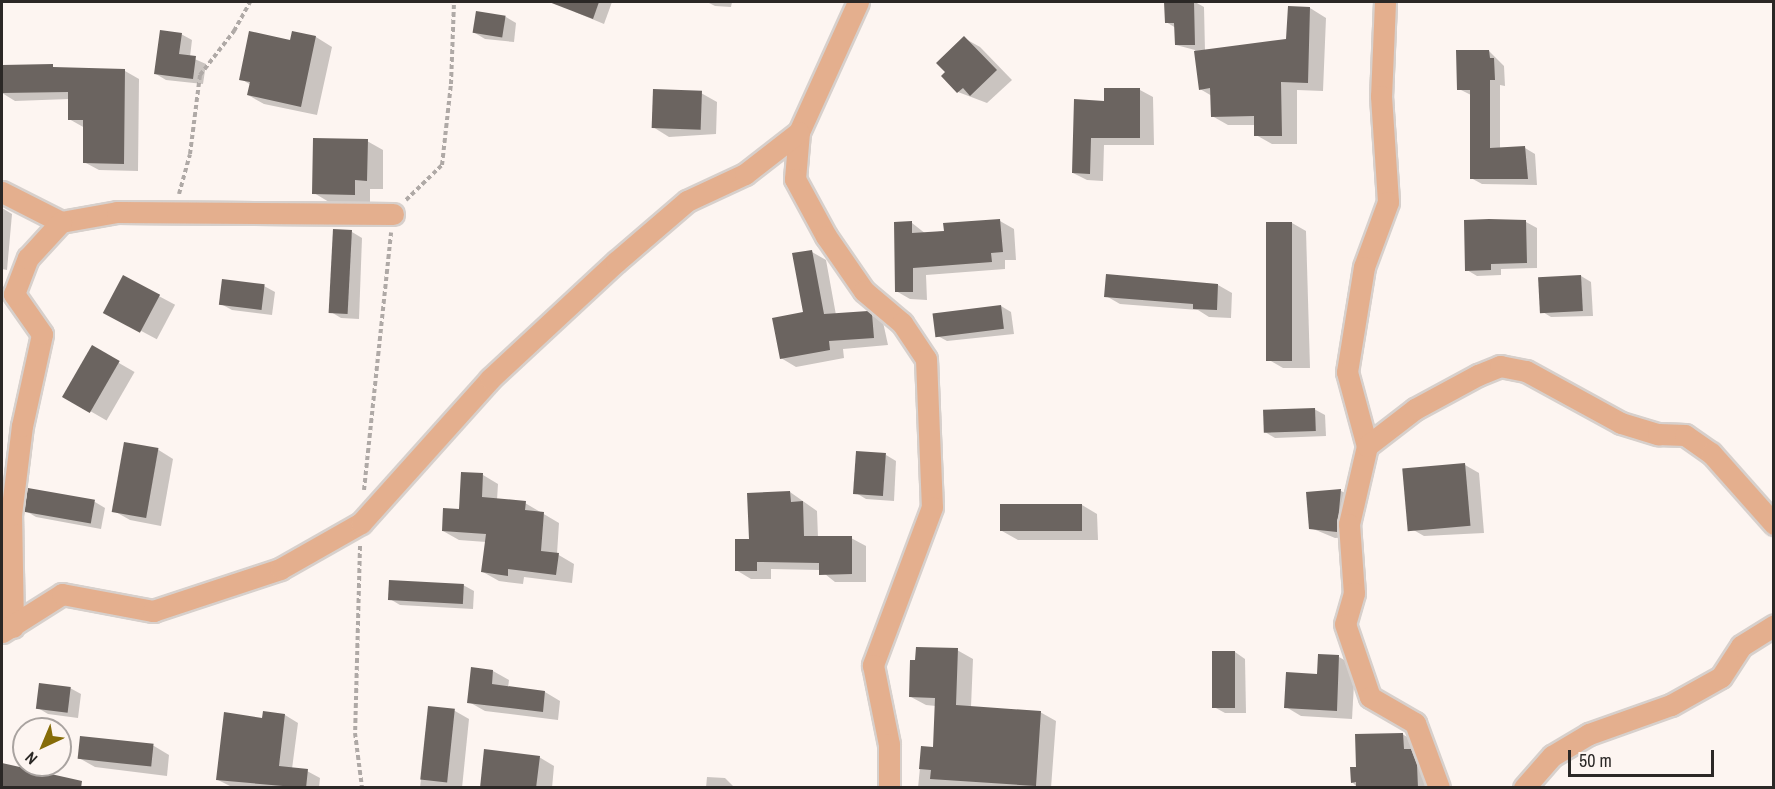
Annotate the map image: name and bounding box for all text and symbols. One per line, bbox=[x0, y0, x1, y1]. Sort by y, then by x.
north arrow bbox=[12, 717, 72, 777]
scale bar bbox=[1571, 738, 1716, 776]
text: N bbox=[20, 747, 42, 770]
text: 50 m bbox=[1579, 748, 1612, 773]

